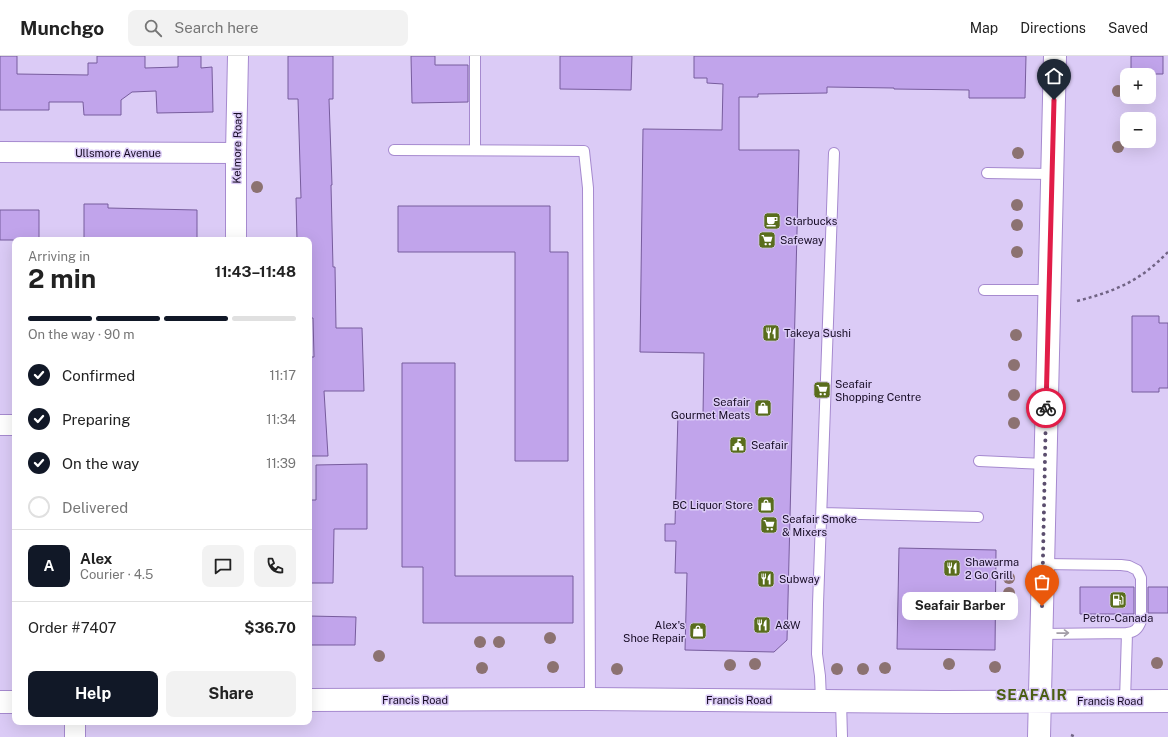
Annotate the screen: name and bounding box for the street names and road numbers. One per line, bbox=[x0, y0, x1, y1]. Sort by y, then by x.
street label: Kelmore Road bbox=[230, 112, 244, 184]
street label: Ullsmore Avenue bbox=[75, 147, 161, 159]
street label: Francis Road bbox=[382, 694, 448, 706]
street label: Francis Road bbox=[706, 694, 772, 706]
street label: Francis Road bbox=[1077, 695, 1143, 707]

